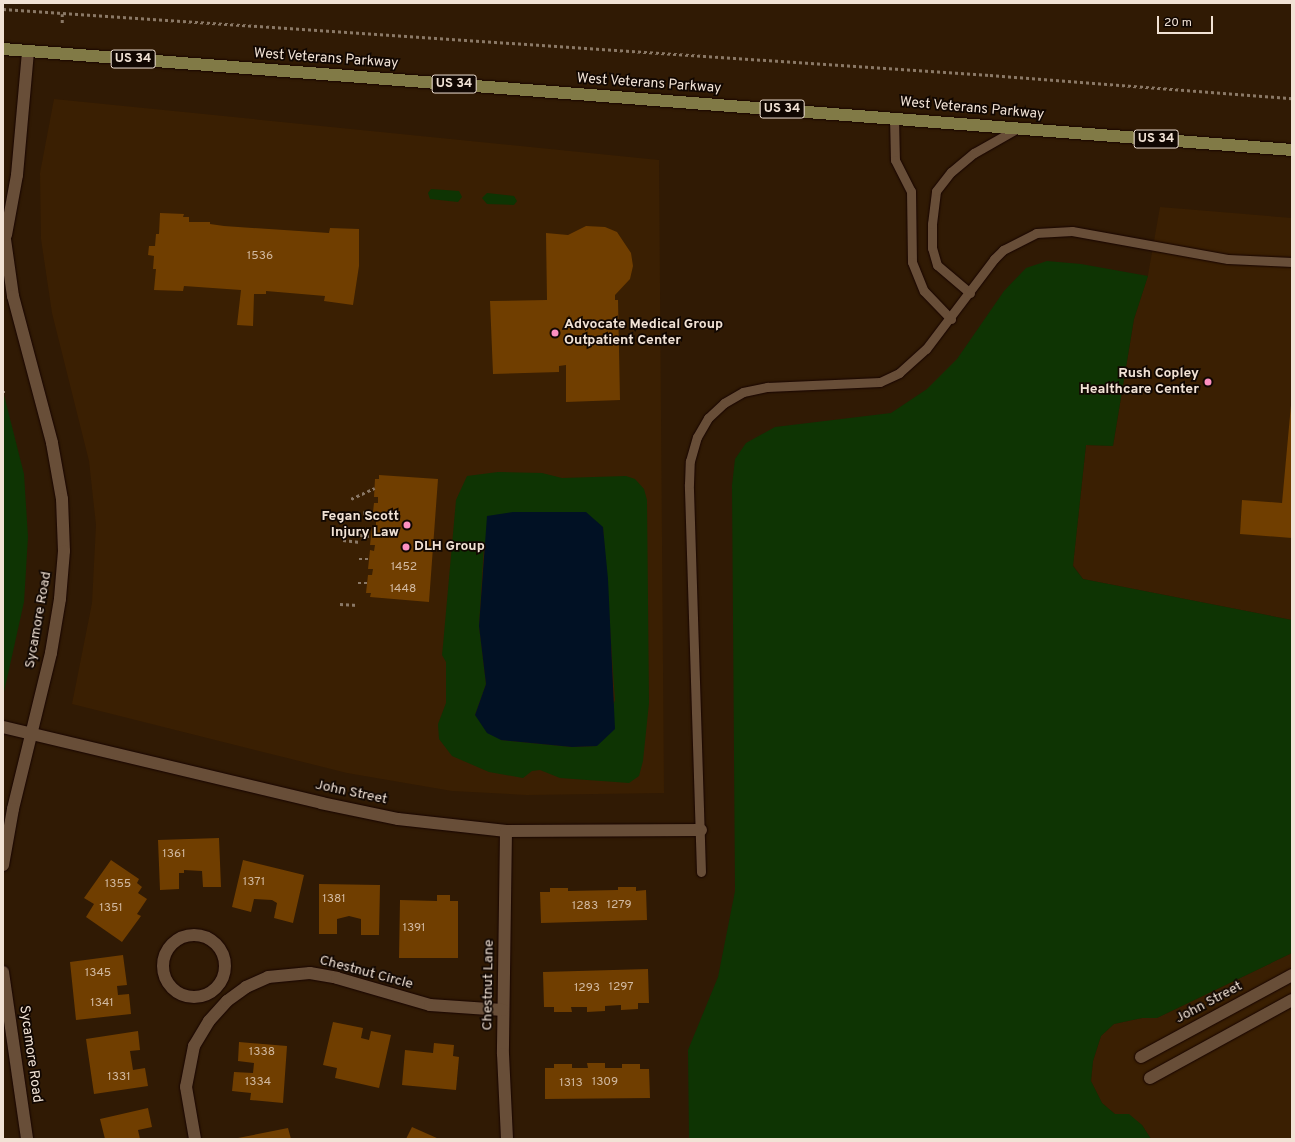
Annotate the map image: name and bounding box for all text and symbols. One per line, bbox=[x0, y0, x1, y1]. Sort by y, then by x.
scale bar bbox=[1159, 8, 1215, 34]
text: 20 m bbox=[1164, 15, 1192, 31]
street label: West Veterans Parkway bbox=[253, 46, 399, 72]
road number: US 34 bbox=[110, 48, 156, 70]
street label: West Veterans Parkway bbox=[576, 71, 722, 97]
road number: US 34 bbox=[431, 73, 477, 95]
street label: West Veterans Parkway bbox=[899, 94, 1045, 124]
road number: US 34 bbox=[759, 98, 805, 120]
road number: US 34 bbox=[1133, 128, 1179, 150]
house number: 1536 bbox=[247, 250, 273, 264]
place label: Advocate Medical Group Outpatient Center bbox=[564, 317, 723, 350]
marker: Advocate Medical Group Outpatient Center bbox=[549, 327, 561, 339]
place label: Rush Copley Healthcare Center bbox=[1080, 366, 1199, 398]
marker: Rush Copley Healthcare Center bbox=[1202, 376, 1214, 388]
place label: Fegan Scott Injury Law bbox=[321, 509, 399, 542]
marker: Fegan Scott Injury Law bbox=[402, 520, 412, 530]
place label: DLH Group bbox=[414, 539, 485, 555]
marker: DLH Group bbox=[401, 542, 411, 552]
house number: 1452 bbox=[391, 561, 417, 575]
street label: Sycamore Road bbox=[22, 570, 56, 670]
house number: 1448 bbox=[390, 583, 416, 597]
street label: John Street bbox=[313, 777, 389, 809]
house number: 1361 bbox=[162, 848, 186, 862]
house number: 1371 bbox=[243, 876, 265, 890]
house number: 1355 bbox=[105, 878, 131, 892]
house number: 1381 bbox=[322, 893, 346, 907]
house number: 1279 bbox=[606, 899, 632, 913]
house number: 1283 bbox=[572, 900, 598, 914]
house number: 1351 bbox=[99, 902, 123, 916]
house number: 1391 bbox=[402, 922, 426, 936]
street label: Chestnut Lane bbox=[480, 939, 498, 1031]
street label: Chestnut Circle bbox=[317, 952, 415, 994]
house number: 1345 bbox=[85, 967, 111, 981]
street label: John Street bbox=[1173, 978, 1245, 1028]
house number: 1297 bbox=[609, 981, 633, 995]
house number: 1293 bbox=[574, 982, 600, 996]
house number: 1341 bbox=[90, 997, 114, 1011]
street label: Sycamore Road bbox=[15, 1004, 45, 1104]
house number: 1338 bbox=[249, 1046, 275, 1060]
house number: 1331 bbox=[107, 1071, 131, 1085]
house number: 1334 bbox=[245, 1076, 271, 1090]
house number: 1309 bbox=[592, 1076, 618, 1090]
house number: 1313 bbox=[559, 1077, 583, 1091]

